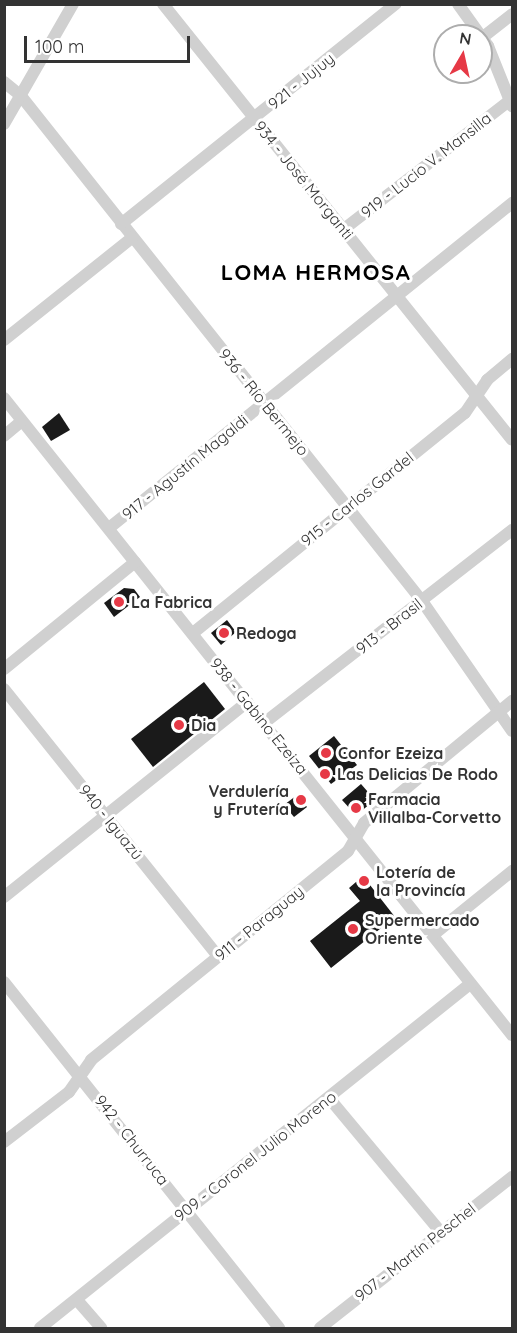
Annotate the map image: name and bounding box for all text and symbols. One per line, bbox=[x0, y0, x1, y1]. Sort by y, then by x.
scale bar bbox=[27, 24, 194, 62]
north arrow bbox=[433, 24, 493, 84]
text: N bbox=[458, 27, 473, 49]
text: 100 m bbox=[35, 35, 84, 58]
street label: 921 - Jujuy bbox=[264, 49, 338, 113]
street label: 919 - Lucio V. Mansilla bbox=[357, 108, 495, 222]
street label: 934 - José Morganti bbox=[250, 117, 358, 243]
district label: LOMA HERMOSA bbox=[221, 260, 411, 286]
street label: 936 - Río Bermejo bbox=[215, 345, 313, 459]
street label: 917 - Agustín Magaldi bbox=[118, 410, 252, 524]
street label: 915 - Carlos Gardel bbox=[297, 448, 417, 550]
place label: La Fabrica bbox=[131, 592, 212, 612]
street label: 913 - Brasil bbox=[352, 594, 426, 658]
marker: La Fabrica bbox=[112, 595, 126, 609]
place label: Redoga bbox=[236, 623, 297, 643]
marker: Redoga bbox=[217, 626, 231, 640]
street label: 938 - Gabino Ezeiza bbox=[206, 654, 312, 778]
place label: Dia bbox=[191, 715, 216, 735]
marker: Dia bbox=[172, 718, 186, 732]
place label: Confor Ezeiza bbox=[338, 743, 443, 763]
marker: Confor Ezeiza bbox=[319, 746, 333, 760]
place label: Las Delicias De Rodo bbox=[337, 764, 498, 784]
marker: Las Delicias De Rodo bbox=[318, 767, 332, 781]
street label: 940 - Iguazú bbox=[75, 780, 147, 864]
place label: Verdulería y Frutería bbox=[208, 781, 289, 819]
place label: Farmacia Villalba-Corvetto bbox=[368, 789, 501, 827]
marker: Verdulería y Frutería bbox=[294, 793, 308, 807]
marker: Farmacia Villalba-Corvetto bbox=[349, 801, 363, 815]
place label: Lotería de la Provincía bbox=[376, 862, 465, 900]
marker: Lotería de la Provincía bbox=[357, 874, 371, 888]
street label: 911 - Paraguay bbox=[211, 881, 307, 965]
place label: Supermercado Oriente bbox=[365, 910, 480, 948]
marker: Supermercado Oriente bbox=[346, 922, 360, 936]
street label: 909 - Coronel Julio Moreno bbox=[170, 1087, 340, 1225]
street label: 942 - Churruca bbox=[91, 1091, 173, 1189]
street label: 907 - Martín Peschel bbox=[351, 1199, 479, 1305]

